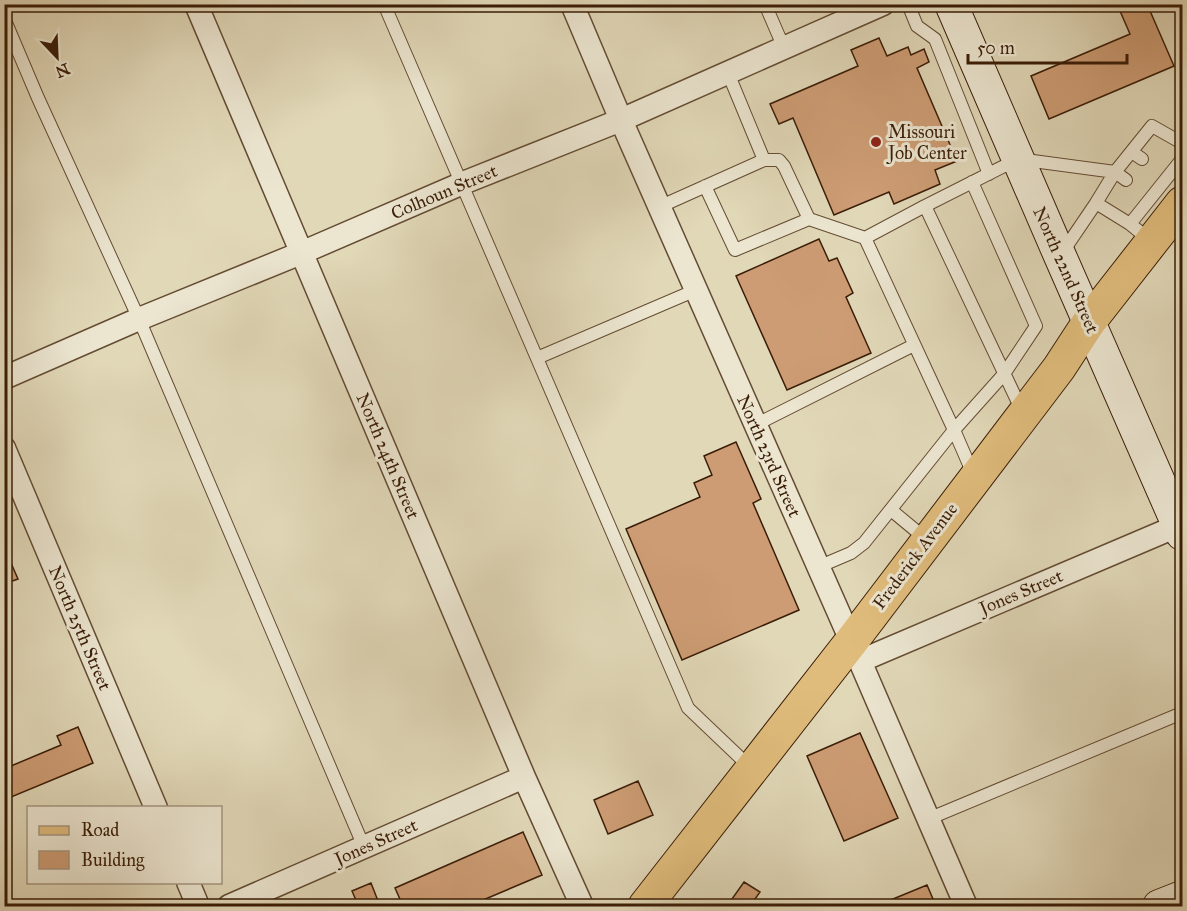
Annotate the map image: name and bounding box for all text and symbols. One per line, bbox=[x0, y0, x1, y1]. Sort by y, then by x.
north arrow bbox=[27, 27, 87, 87]
scale bar bbox=[968, 27, 1127, 65]
text: 50 m bbox=[977, 37, 1015, 59]
text: N bbox=[52, 59, 73, 82]
place label: Missouri Job Center bbox=[886, 121, 967, 165]
marker: Missouri Job Center bbox=[869, 135, 883, 149]
street label: Colhoun Street bbox=[388, 159, 501, 224]
street label: North 22nd Street bbox=[1028, 203, 1104, 337]
street label: North 24th Street bbox=[352, 390, 425, 523]
street label: North 23rd Street bbox=[732, 391, 806, 521]
street label: Frederick Avenue bbox=[868, 498, 962, 614]
street label: North 25th Street bbox=[44, 562, 116, 694]
street label: Jones Street bbox=[974, 564, 1067, 621]
legend bbox=[27, 806, 222, 884]
street label: Jones Street bbox=[329, 814, 422, 872]
text: Road bbox=[81, 819, 119, 841]
text: Building bbox=[81, 849, 145, 872]

